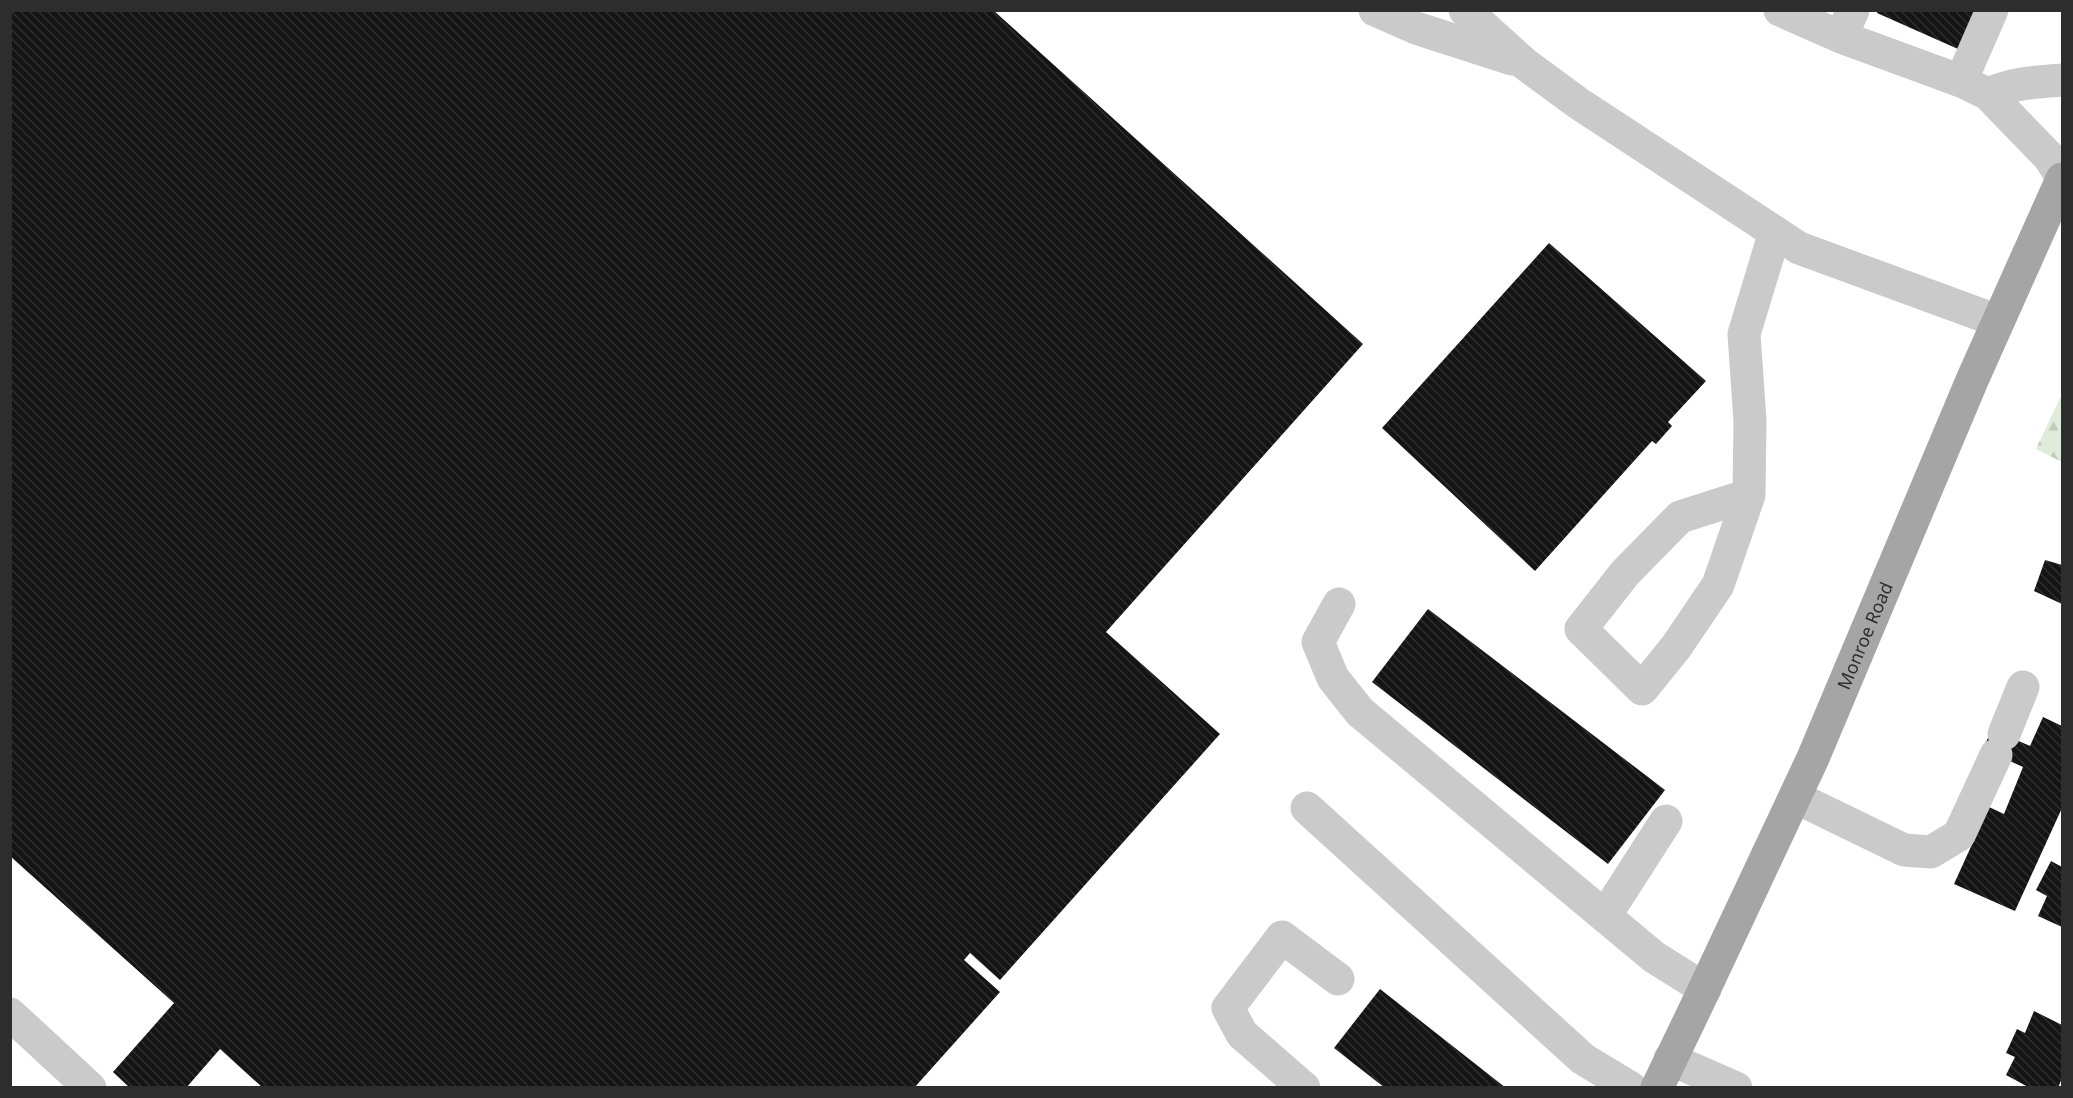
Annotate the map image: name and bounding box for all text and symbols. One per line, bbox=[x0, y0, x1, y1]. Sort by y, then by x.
street label: Monroe Road bbox=[1831, 578, 1898, 693]

